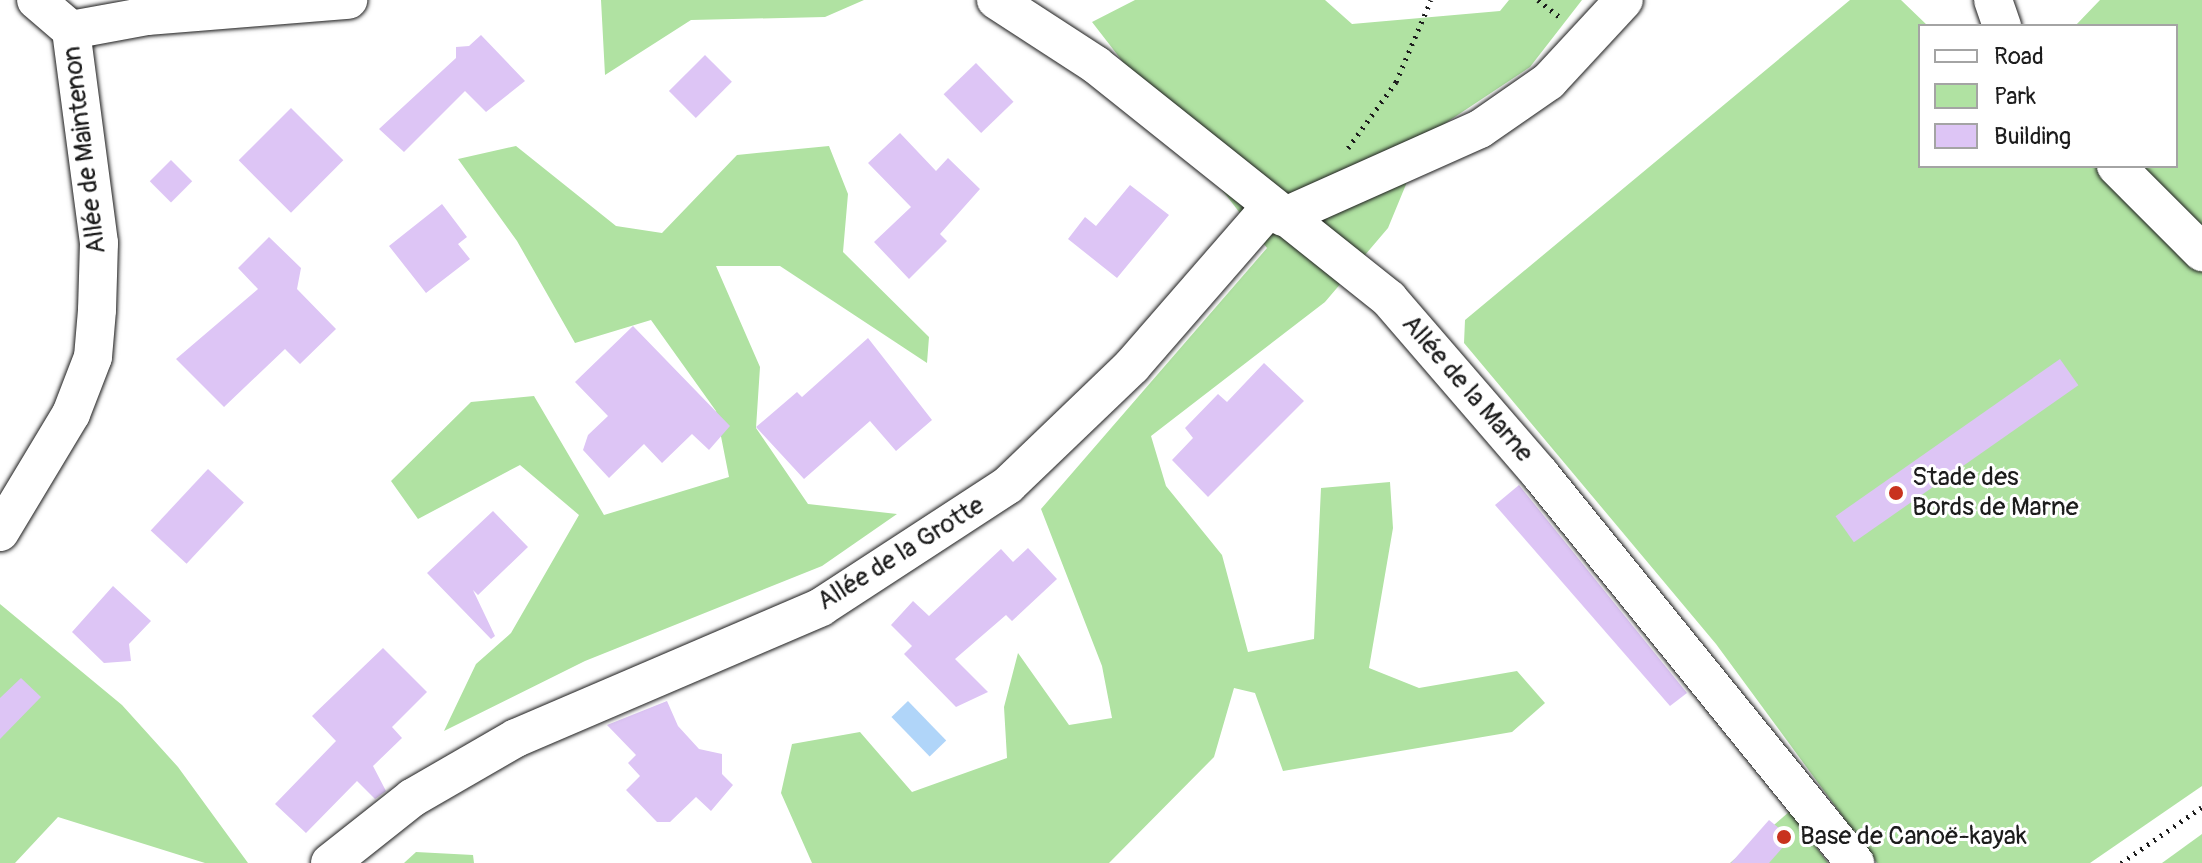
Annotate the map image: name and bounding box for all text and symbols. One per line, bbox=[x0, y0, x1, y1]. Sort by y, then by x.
legend bbox=[1918, 24, 2178, 168]
text: Road bbox=[1994, 42, 2044, 71]
street label: Allée de Maintenon bbox=[57, 44, 113, 256]
text: Park bbox=[1994, 82, 2036, 111]
text: Building bbox=[1994, 122, 2071, 151]
street label: Allée de la Marne bbox=[1395, 309, 1539, 469]
place label: Stade des Bords de Marne bbox=[1912, 462, 2079, 524]
marker: Stade des Bords de Marne bbox=[1887, 484, 1905, 502]
street label: Allée de la Grotte bbox=[812, 490, 990, 618]
place label: Base de Canoë-kayak bbox=[1800, 821, 2027, 853]
marker: Base de Canoë-kayak bbox=[1775, 828, 1793, 846]

